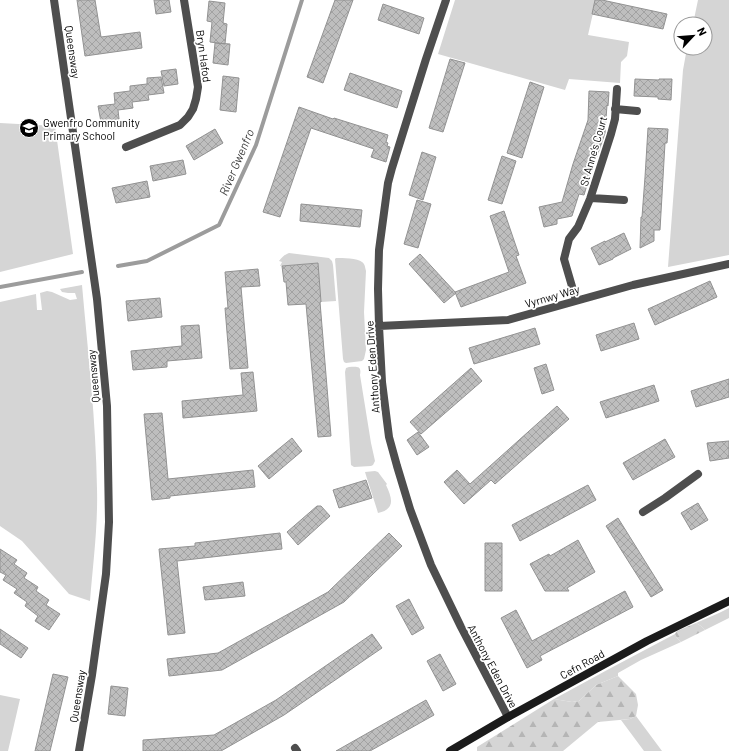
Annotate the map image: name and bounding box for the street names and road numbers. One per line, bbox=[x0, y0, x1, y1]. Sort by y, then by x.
street label: Queensway bbox=[63, 25, 83, 79]
street label: Bryn Hafod bbox=[194, 29, 214, 83]
street label: St Anne's Court bbox=[577, 115, 609, 187]
street label: Vyrnwy Way bbox=[523, 282, 581, 310]
street label: Anthony Eden Drive bbox=[362, 320, 382, 414]
street label: Queensway bbox=[84, 349, 102, 403]
street label: Anthony Eden Drive bbox=[465, 622, 521, 710]
street label: Cefn Road bbox=[557, 646, 607, 682]
street label: Queensway bbox=[66, 669, 88, 723]

